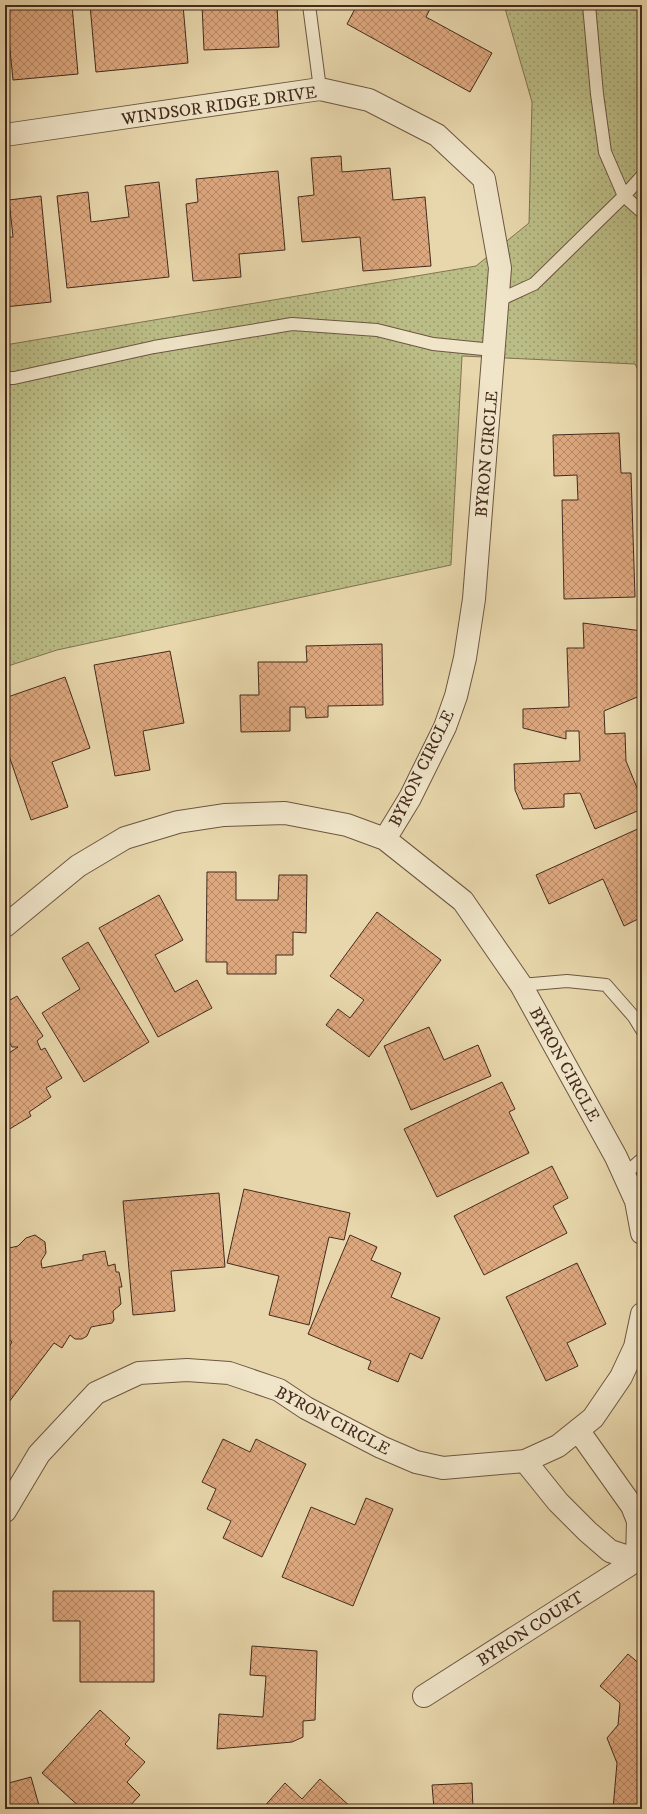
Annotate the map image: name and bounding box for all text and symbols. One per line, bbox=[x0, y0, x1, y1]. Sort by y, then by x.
street label: WINDSOR RIDGE DRIVE bbox=[119, 81, 318, 131]
street label: BYRON CIRCLE bbox=[470, 390, 503, 518]
street label: BYRON CIRCLE bbox=[384, 706, 460, 830]
street label: BYRON CIRCLE bbox=[524, 1004, 605, 1125]
street label: BYRON CIRCLE bbox=[271, 1381, 394, 1460]
street label: BYRON COURT bbox=[473, 1586, 588, 1671]

